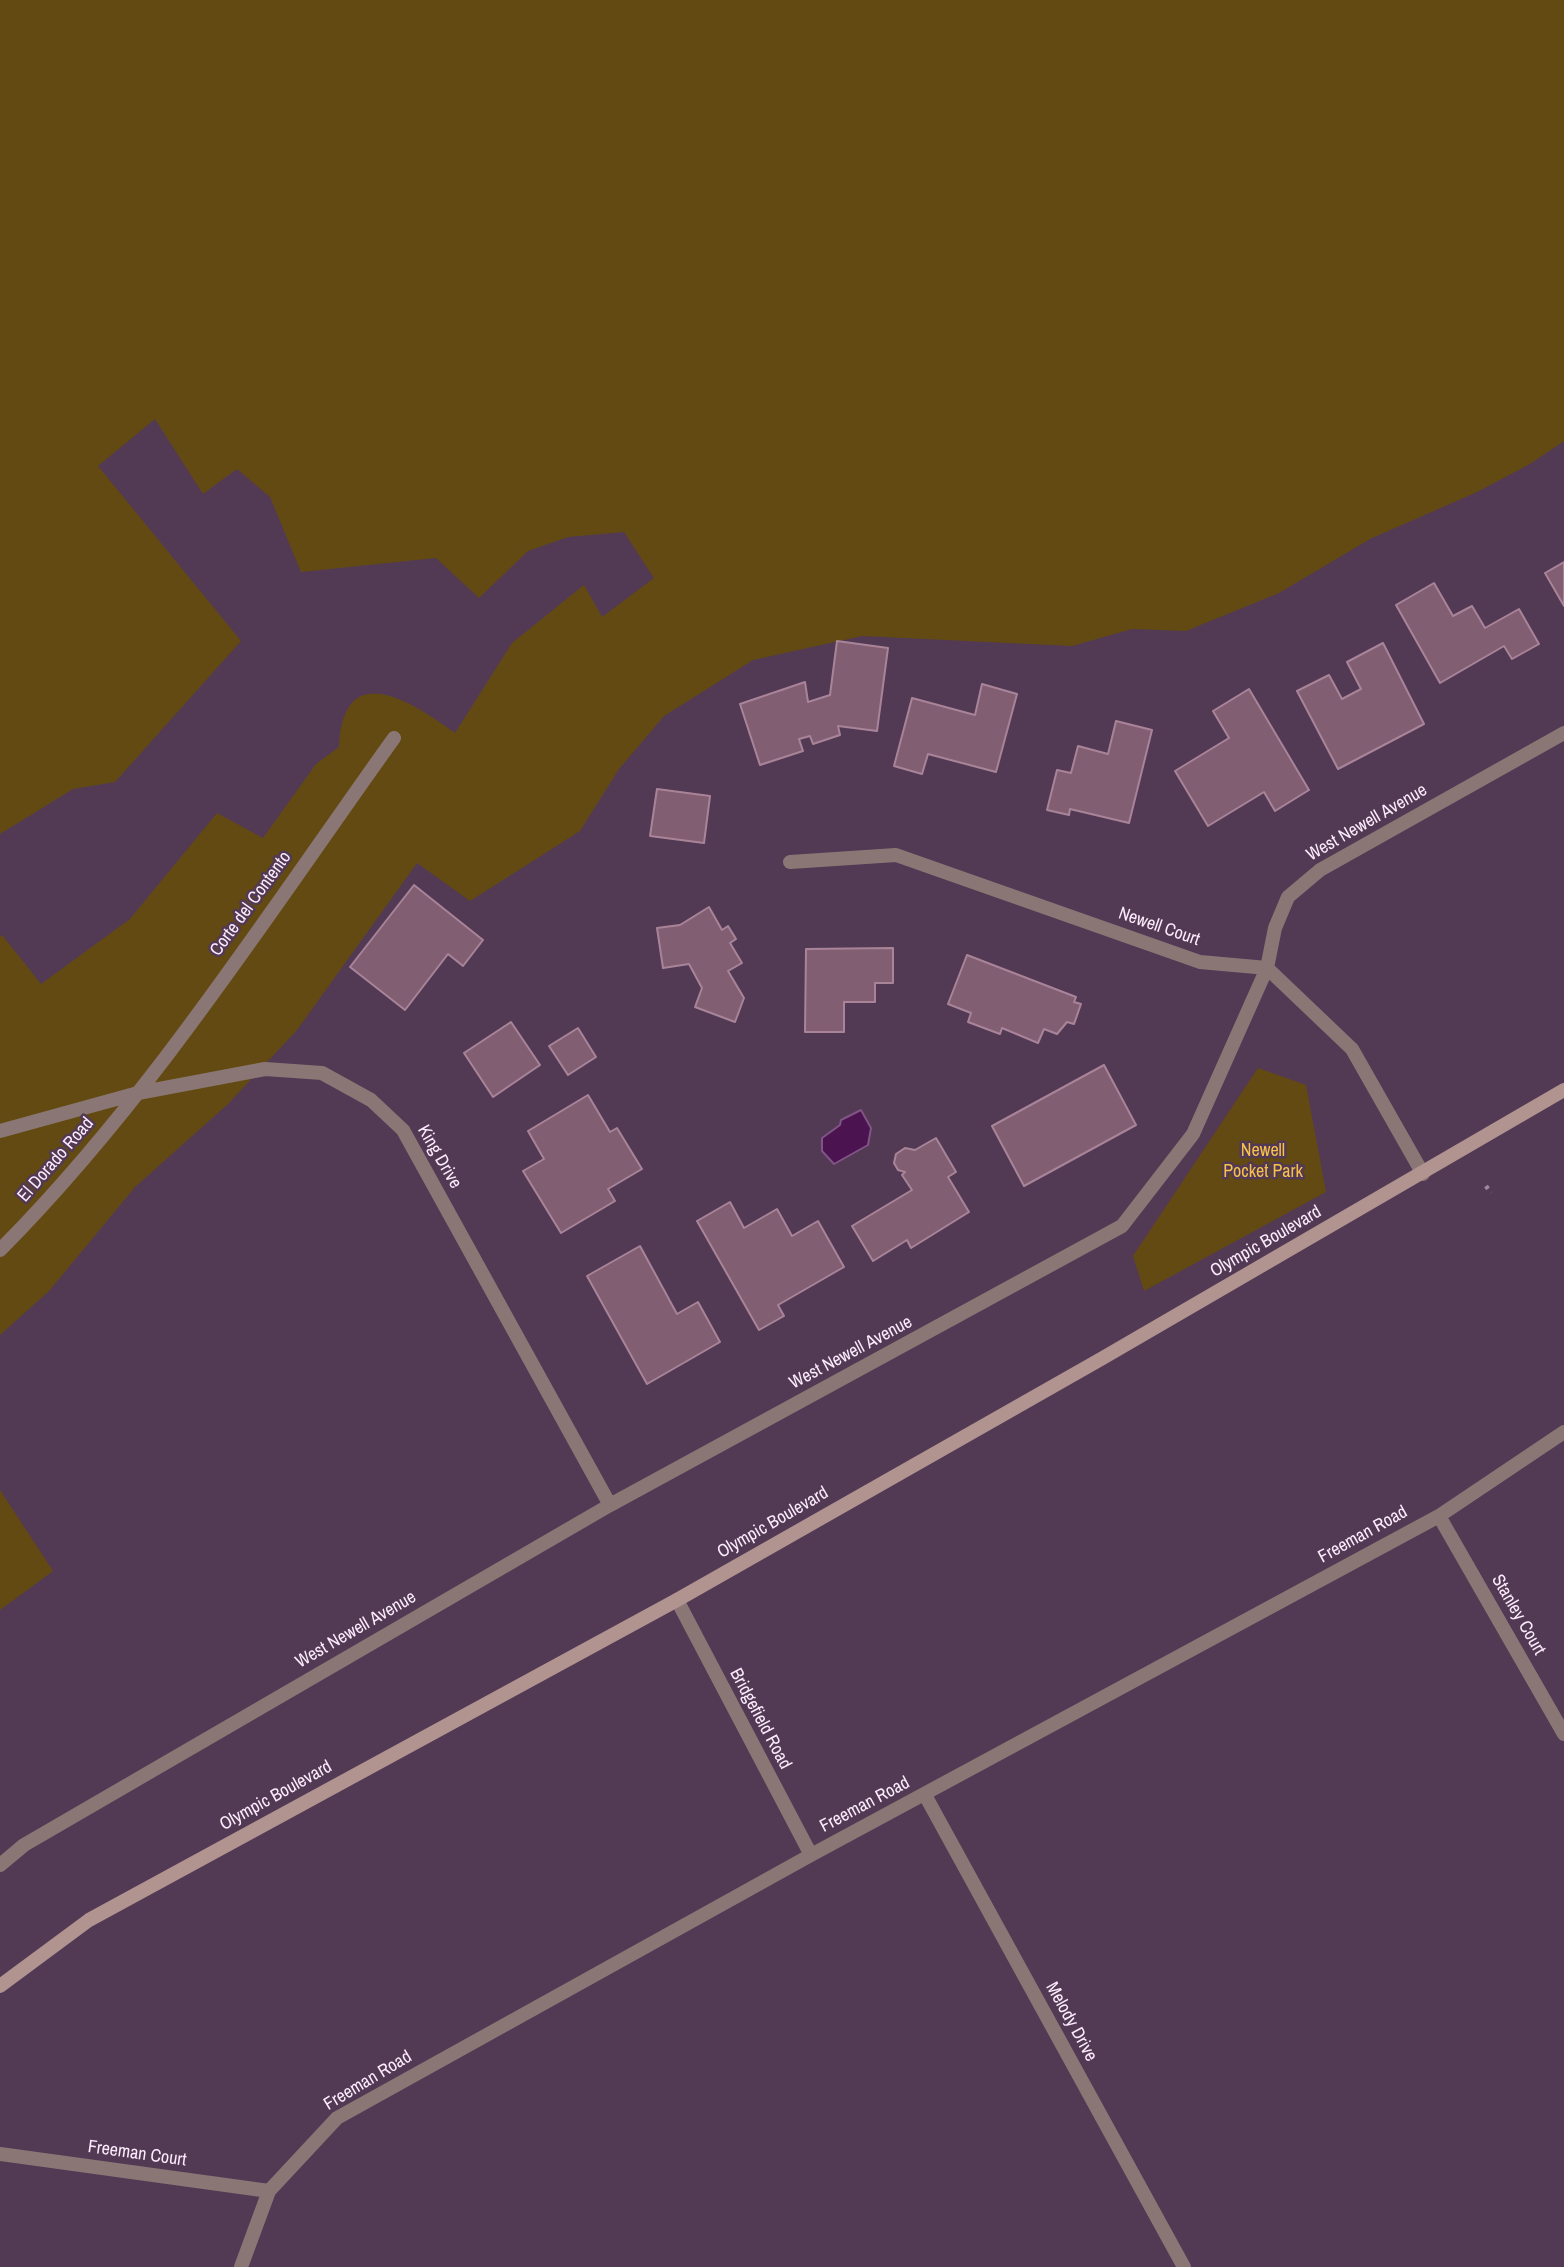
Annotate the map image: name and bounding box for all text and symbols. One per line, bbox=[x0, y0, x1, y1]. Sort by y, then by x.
street label: West Newell Avenue bbox=[1303, 780, 1431, 866]
street label: Corte del Contento bbox=[206, 848, 296, 960]
street label: Newell Court bbox=[1116, 903, 1202, 951]
street label: El Dorado Road bbox=[13, 1113, 99, 1207]
street label: King Drive bbox=[412, 1121, 466, 1193]
park label: Newell Pocket Park bbox=[1223, 1140, 1303, 1182]
street label: Olympic Boulevard bbox=[1207, 1201, 1325, 1283]
street label: West Newell Avenue bbox=[786, 1312, 916, 1394]
street label: Olympic Boulevard bbox=[714, 1482, 832, 1564]
street label: Freeman Road bbox=[1315, 1502, 1411, 1568]
street label: Stanley Court bbox=[1486, 1571, 1550, 1659]
street label: West Newell Avenue bbox=[292, 1587, 420, 1673]
street label: Bridgefield Road bbox=[724, 1665, 796, 1773]
street label: Olympic Boulevard bbox=[216, 1756, 336, 1836]
street label: Freeman Road bbox=[816, 1772, 914, 1838]
street label: Melody Drive bbox=[1040, 1979, 1102, 2065]
street label: Freeman Road bbox=[320, 2046, 416, 2116]
street label: Freeman Court bbox=[86, 2136, 188, 2172]

